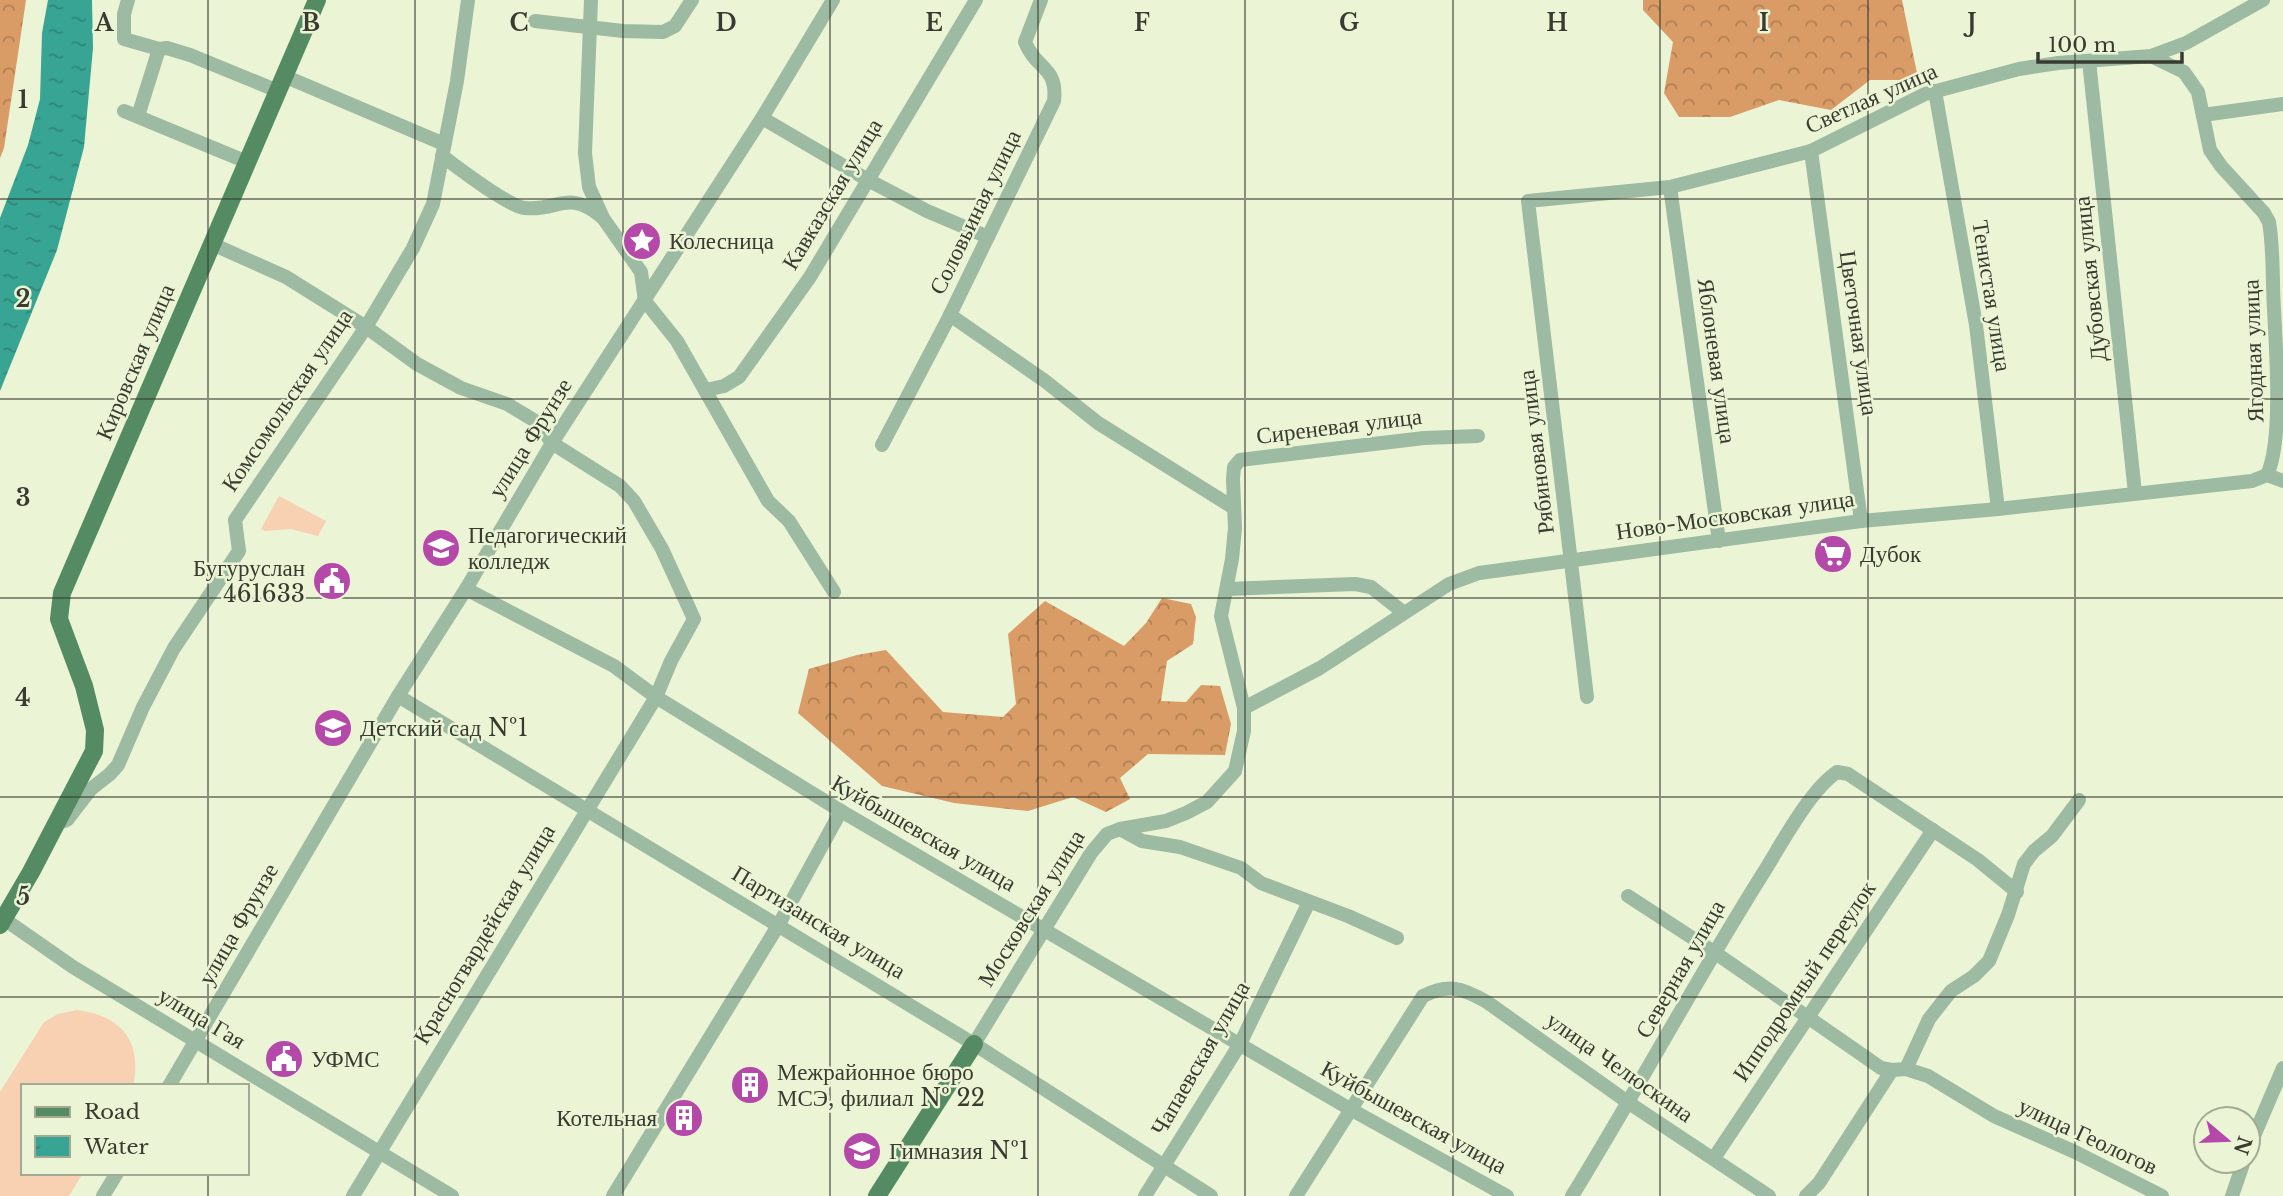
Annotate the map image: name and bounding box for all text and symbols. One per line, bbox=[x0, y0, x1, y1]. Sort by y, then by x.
text: A bbox=[94, 9, 115, 37]
text: B bbox=[302, 9, 320, 37]
text: C bbox=[510, 9, 528, 37]
text: D bbox=[715, 9, 737, 37]
text: E bbox=[925, 9, 943, 37]
text: F bbox=[1134, 9, 1150, 37]
text: G bbox=[1339, 9, 1359, 37]
text: H bbox=[1546, 9, 1568, 37]
text: I bbox=[1759, 9, 1769, 37]
text: J bbox=[1963, 9, 1977, 37]
scale bar bbox=[2038, 21, 2182, 65]
text: 100 m bbox=[2048, 32, 2116, 58]
street label: Светлая улица bbox=[1801, 56, 1941, 140]
text: 1 bbox=[18, 86, 28, 114]
street label: Кавказская улица bbox=[776, 113, 888, 275]
street label: Соловьиная улица bbox=[923, 125, 1027, 299]
street label: Дубовская улица bbox=[2067, 195, 2113, 363]
street label: Тенистая улица bbox=[1966, 218, 2018, 374]
place icon: Колесница bbox=[621, 220, 663, 262]
place label: Колесница bbox=[669, 227, 774, 255]
street label: Цветочная улица bbox=[1834, 249, 1884, 417]
street label: Яблоневая улица bbox=[1692, 277, 1742, 445]
street label: Ягодная улица bbox=[2237, 279, 2269, 423]
street label: Кировская улица bbox=[90, 280, 180, 444]
text: 2 bbox=[16, 285, 30, 313]
street label: Комсомольская улица bbox=[216, 303, 358, 497]
street label: Рябиновая улица bbox=[1512, 368, 1560, 536]
street label: улица Фрунзе bbox=[482, 373, 578, 503]
street label: Сиреневая улица bbox=[1255, 402, 1423, 450]
text: 3 bbox=[16, 484, 30, 512]
street label: Ново-Московская улица bbox=[1614, 484, 1856, 546]
place label: Педагогический колледж bbox=[468, 521, 627, 575]
school or university icon: Педагогический колледж bbox=[420, 527, 462, 569]
supermarket icon: Дубок bbox=[1812, 533, 1854, 575]
place label: Дубок bbox=[1860, 540, 1922, 568]
place label: Бугуруслан 461633 bbox=[193, 554, 305, 608]
public building icon: Бугуруслан 461633 bbox=[311, 560, 353, 602]
text: 4 bbox=[15, 684, 31, 712]
school or university icon: Детский сад №1 bbox=[312, 707, 354, 749]
place label: Детский сад №1 bbox=[360, 714, 528, 742]
street label: Куйбышевская улица bbox=[827, 769, 1021, 897]
street label: Красногвардейская улица bbox=[407, 819, 561, 1049]
street label: Московская улица bbox=[972, 824, 1090, 992]
street label: улица Фрунзе bbox=[192, 858, 284, 990]
street label: Партизанская улица bbox=[727, 859, 911, 985]
street label: Ипподромный переулок bbox=[1726, 875, 1882, 1087]
text: 5 bbox=[16, 883, 30, 911]
street label: Северная улица bbox=[1629, 895, 1731, 1043]
street label: Чапаевская улица bbox=[1144, 976, 1256, 1140]
street label: улица Гая bbox=[153, 981, 251, 1055]
street label: улица Челюскина bbox=[1541, 1006, 1699, 1128]
public building icon: УФМС bbox=[263, 1038, 305, 1080]
place label: УФМС bbox=[311, 1045, 380, 1073]
street label: Куйбышевская улица bbox=[1316, 1054, 1512, 1180]
place label: Межрайонное бюро МСЭ, филиал № 22 bbox=[777, 1058, 985, 1112]
building icon: Межрайонное бюро МСЭ, филиал № 22 bbox=[729, 1064, 771, 1106]
legend bbox=[21, 1084, 248, 1175]
street label: улица Геологов bbox=[2014, 1091, 2162, 1181]
building icon: Котельная bbox=[663, 1097, 705, 1139]
text: Road bbox=[84, 1099, 140, 1125]
place label: Котельная bbox=[556, 1104, 657, 1132]
north arrow bbox=[2192, 1105, 2262, 1175]
school or university icon: Гимназия №1 bbox=[841, 1130, 883, 1172]
text: N bbox=[2229, 1133, 2256, 1158]
text: Water bbox=[83, 1134, 148, 1160]
place label: Гимназия №1 bbox=[889, 1137, 1029, 1165]

